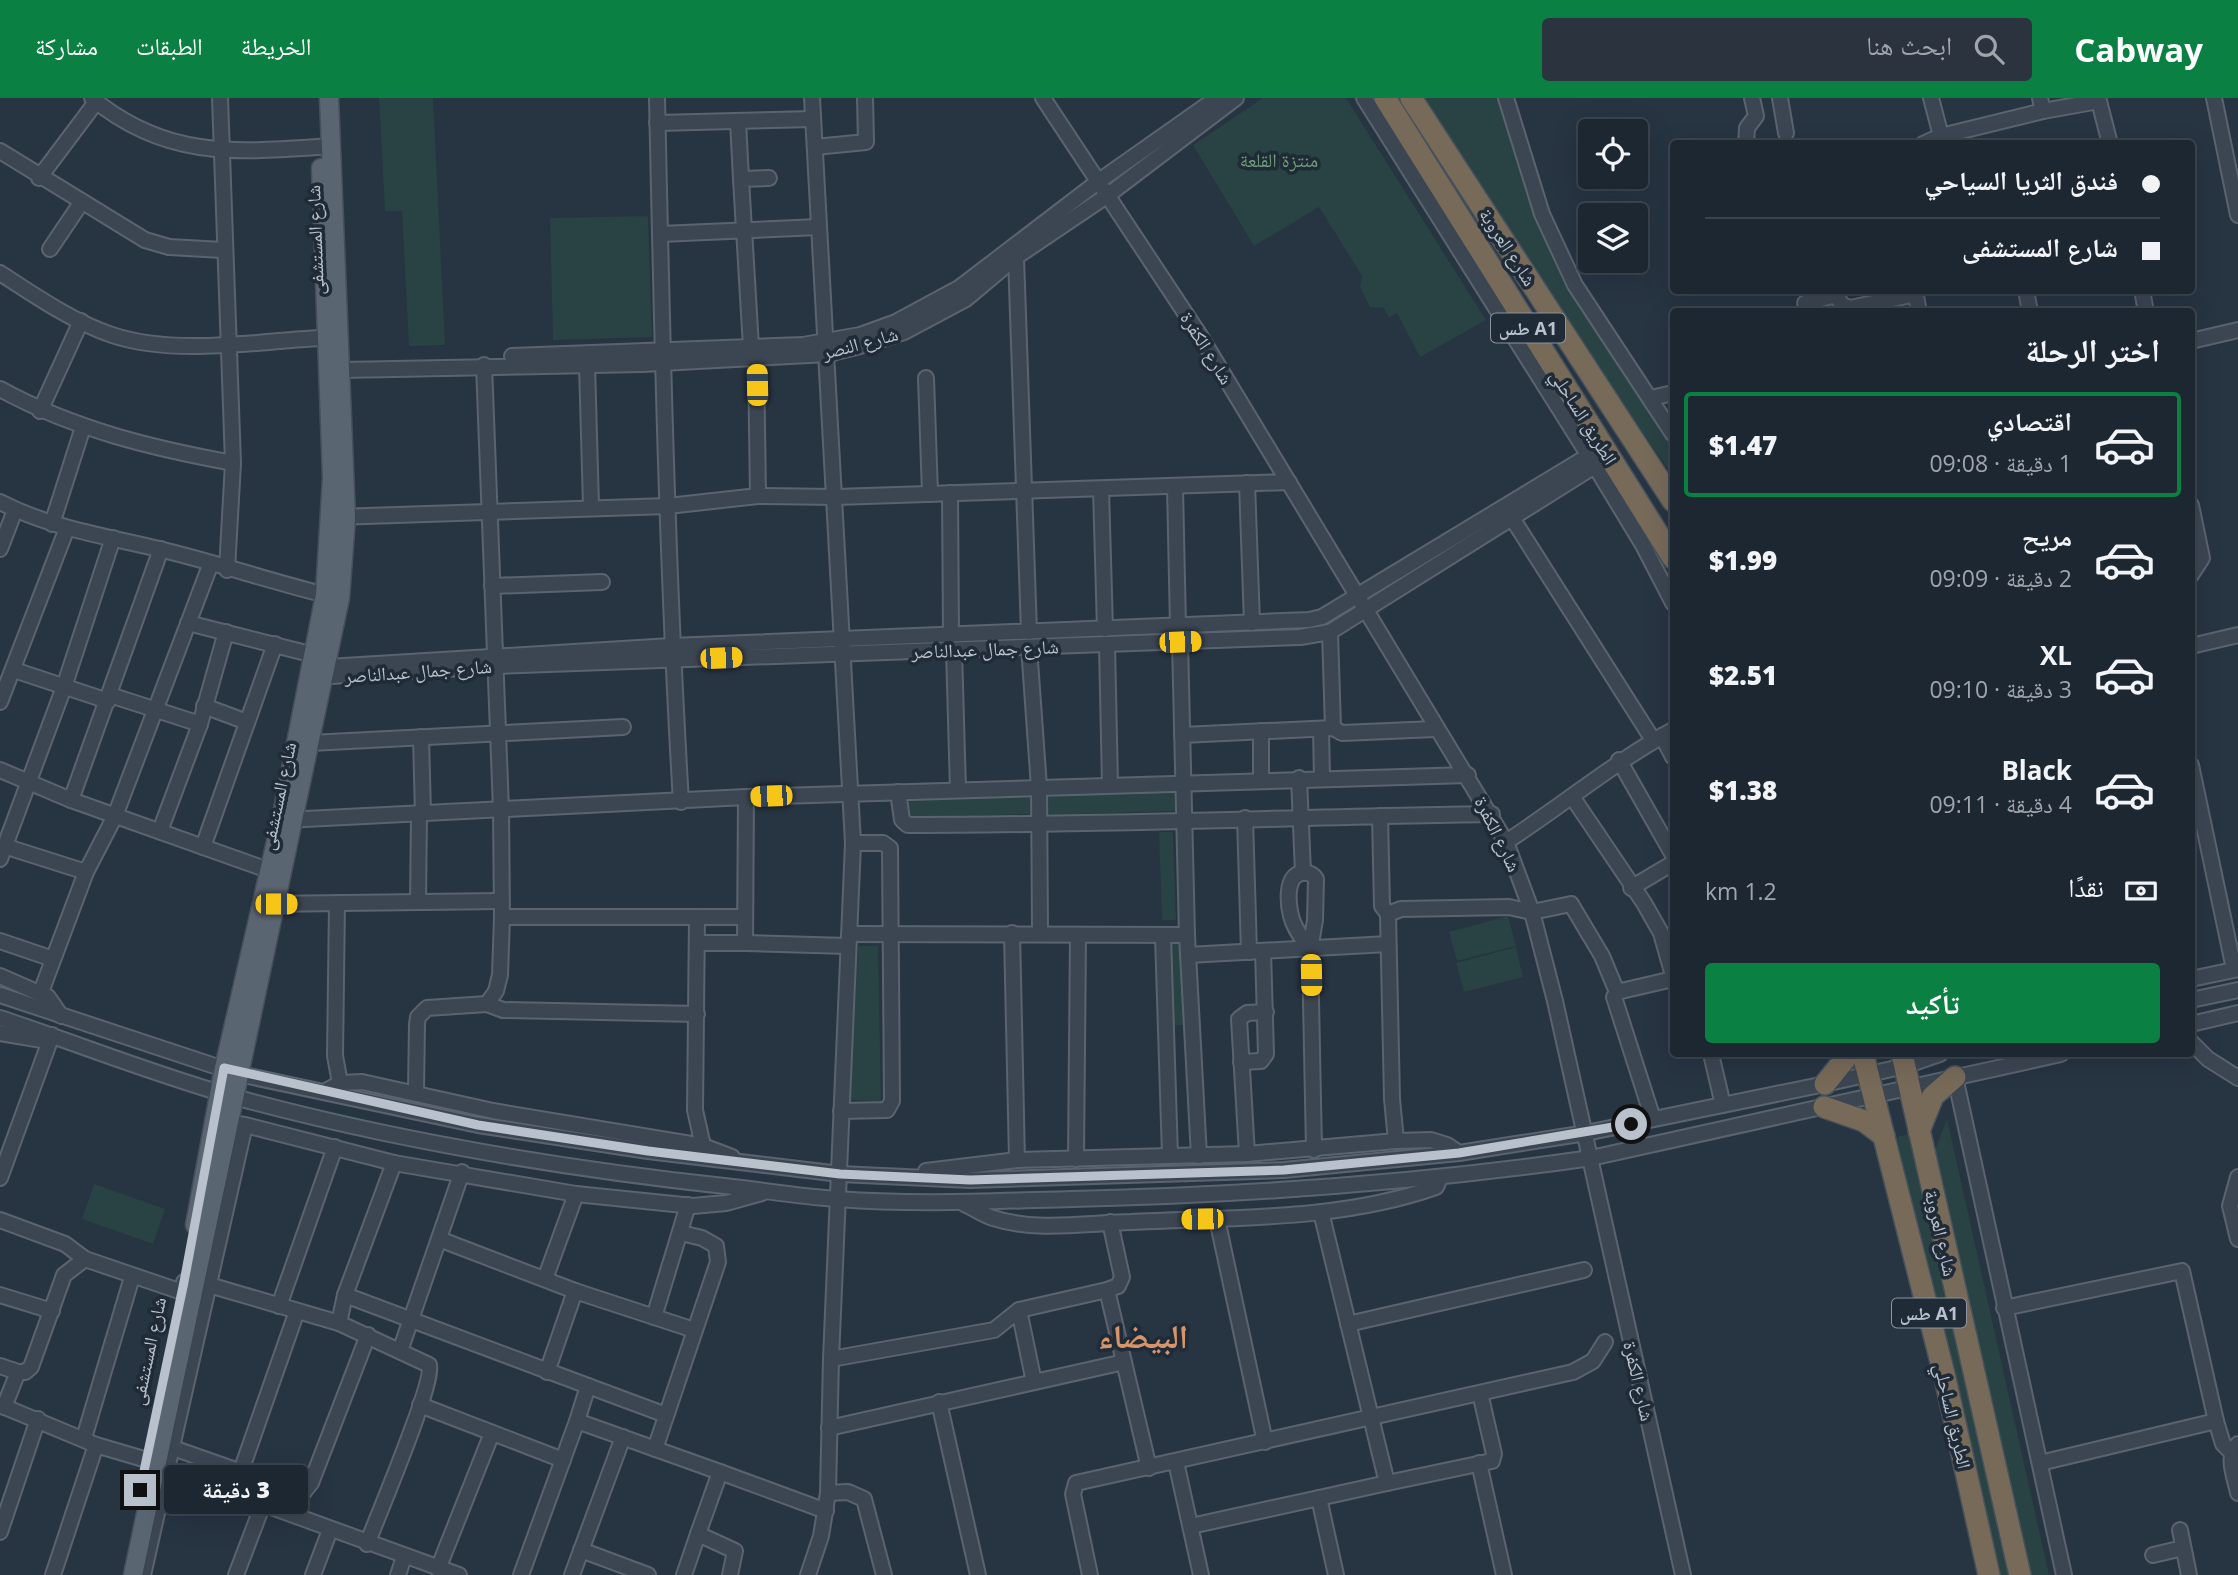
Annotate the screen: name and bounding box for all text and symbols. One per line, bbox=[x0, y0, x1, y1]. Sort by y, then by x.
search box bbox=[1542, 18, 2032, 81]
text: ابحث هنا bbox=[1866, 27, 1952, 63]
text: Cabway bbox=[2074, 27, 2203, 72]
text: مشاركة bbox=[35, 29, 98, 62]
text: الطبقات bbox=[136, 29, 203, 62]
text: الخريطة bbox=[241, 29, 311, 62]
icon: search bbox=[1970, 30, 2008, 68]
map controls bbox=[1578, 119, 1648, 273]
button: locate bbox=[1578, 119, 1648, 189]
park label: منتزة القلعة bbox=[1240, 147, 1318, 173]
text: فندق الثريا السياحي bbox=[1924, 162, 2118, 198]
street label: شارع المستشفى bbox=[300, 185, 330, 295]
street label: شارع العروبة bbox=[1473, 203, 1543, 291]
button: layers bbox=[1578, 203, 1648, 273]
text: شارع المستشفى bbox=[1962, 229, 2118, 265]
street label: شارع الكفرة bbox=[1174, 307, 1240, 389]
road number: طس A1 bbox=[1491, 313, 1565, 342]
street label: شارع النصر bbox=[818, 320, 901, 366]
text: اختر الرحلة bbox=[2025, 328, 2160, 371]
car bbox=[747, 364, 768, 406]
street label: الطريق الساحلي bbox=[1542, 364, 1624, 471]
text: اقتصادي bbox=[1987, 403, 2072, 439]
icon: car bbox=[2093, 413, 2156, 476]
text: $1.47 bbox=[1709, 427, 1777, 463]
text: 1 دقيقة · 09:08 bbox=[1929, 447, 2072, 479]
text: مريح bbox=[2022, 518, 2072, 554]
icon: car bbox=[2093, 528, 2156, 591]
text: $1.99 bbox=[1709, 542, 1777, 578]
text: 2 دقيقة · 09:09 bbox=[1929, 562, 2072, 594]
car bbox=[1159, 631, 1202, 653]
street label: شارع جمال عبدالناصر bbox=[910, 633, 1059, 665]
text: XL bbox=[2040, 637, 2072, 673]
icon: car bbox=[2093, 643, 2156, 706]
car bbox=[700, 647, 743, 669]
street label: شارع جمال عبدالناصر bbox=[342, 653, 493, 689]
text: $2.51 bbox=[1709, 657, 1777, 693]
text: 3 دقيقة · 09:10 bbox=[1929, 673, 2072, 705]
street label: شارع المستشفى bbox=[254, 740, 302, 852]
text: Black bbox=[2001, 752, 2072, 788]
icon: car bbox=[2093, 758, 2156, 821]
text: $1.38 bbox=[1709, 772, 1777, 808]
car bbox=[750, 785, 793, 807]
text: 4 دقيقة · 09:11 bbox=[1929, 788, 2072, 820]
street label: شارع الكفرة bbox=[1469, 792, 1527, 876]
text: نقدًا bbox=[2068, 869, 2104, 905]
icon: cash bbox=[2122, 872, 2160, 910]
text: 1.2 km bbox=[1705, 875, 1777, 907]
car bbox=[256, 894, 298, 915]
car bbox=[1301, 954, 1322, 996]
button: تأكيد bbox=[1705, 963, 2160, 1043]
route start bbox=[1615, 1108, 1647, 1140]
street label: شارع العروبة bbox=[1918, 1187, 1964, 1279]
car bbox=[1181, 1208, 1224, 1230]
street label: شارع المستشفى bbox=[124, 1295, 172, 1407]
road number: طس A1 bbox=[1892, 1298, 1966, 1328]
district label: البيضاء bbox=[1098, 1313, 1188, 1358]
street label: شارع الكفرة bbox=[1617, 1339, 1661, 1423]
street label: الطريق الساحلي bbox=[1925, 1361, 1978, 1472]
callout: 3 دقيقة bbox=[164, 1466, 308, 1514]
text: 3 دقيقة bbox=[202, 1473, 270, 1505]
route end bbox=[124, 1474, 156, 1506]

